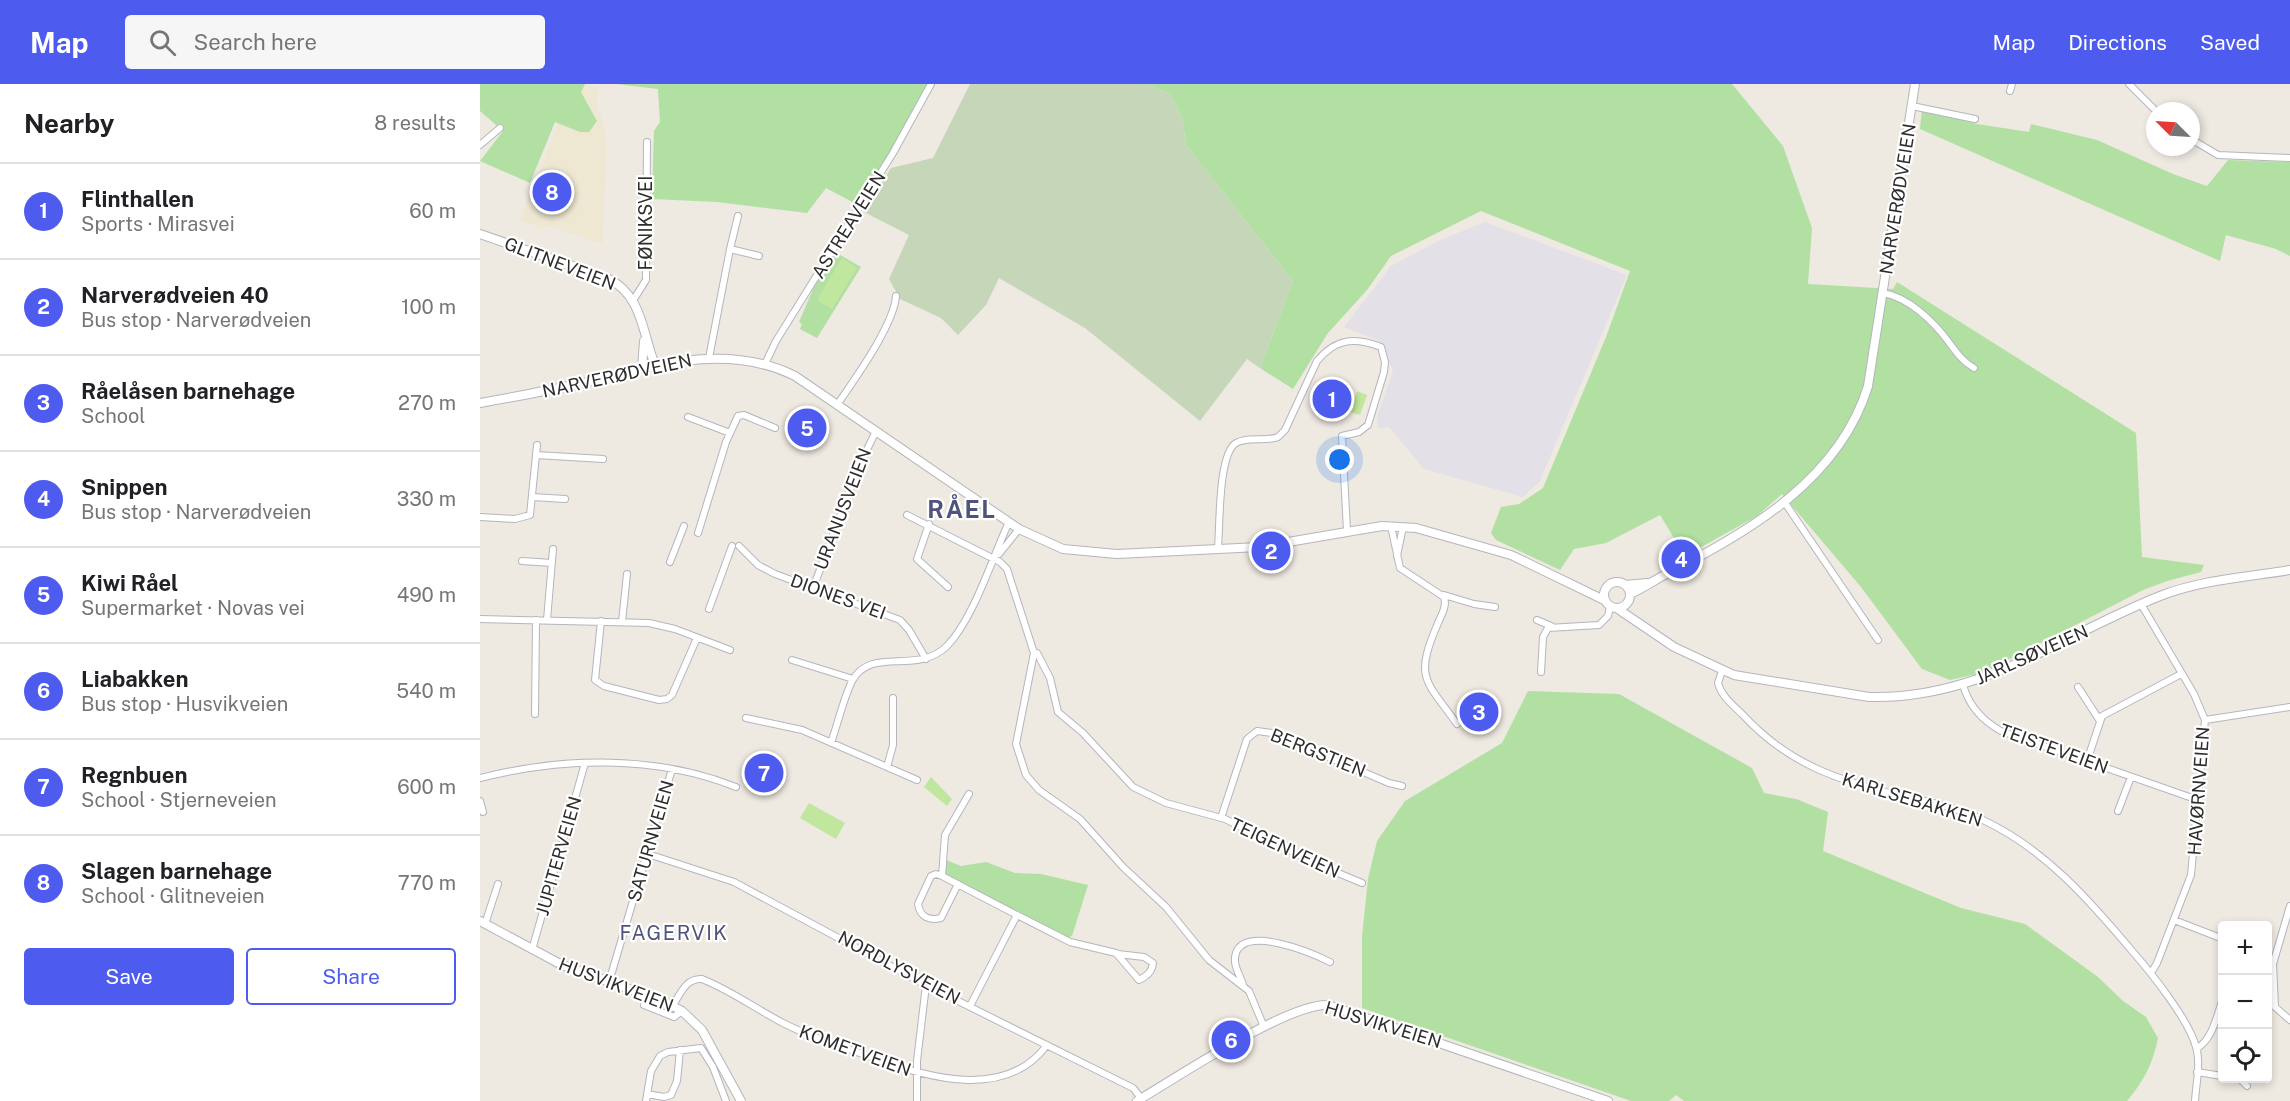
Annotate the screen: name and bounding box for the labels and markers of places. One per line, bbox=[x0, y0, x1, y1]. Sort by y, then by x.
pin: 8 bbox=[532, 170, 572, 214]
pin: 1 bbox=[1312, 376, 1352, 422]
pin: 5 bbox=[788, 406, 826, 450]
pin: 2 bbox=[1252, 528, 1290, 574]
pin: 4 bbox=[1662, 536, 1700, 582]
pin: 3 bbox=[1460, 690, 1498, 734]
pin: 7 bbox=[744, 750, 784, 796]
pin: 6 bbox=[1212, 1018, 1251, 1062]

